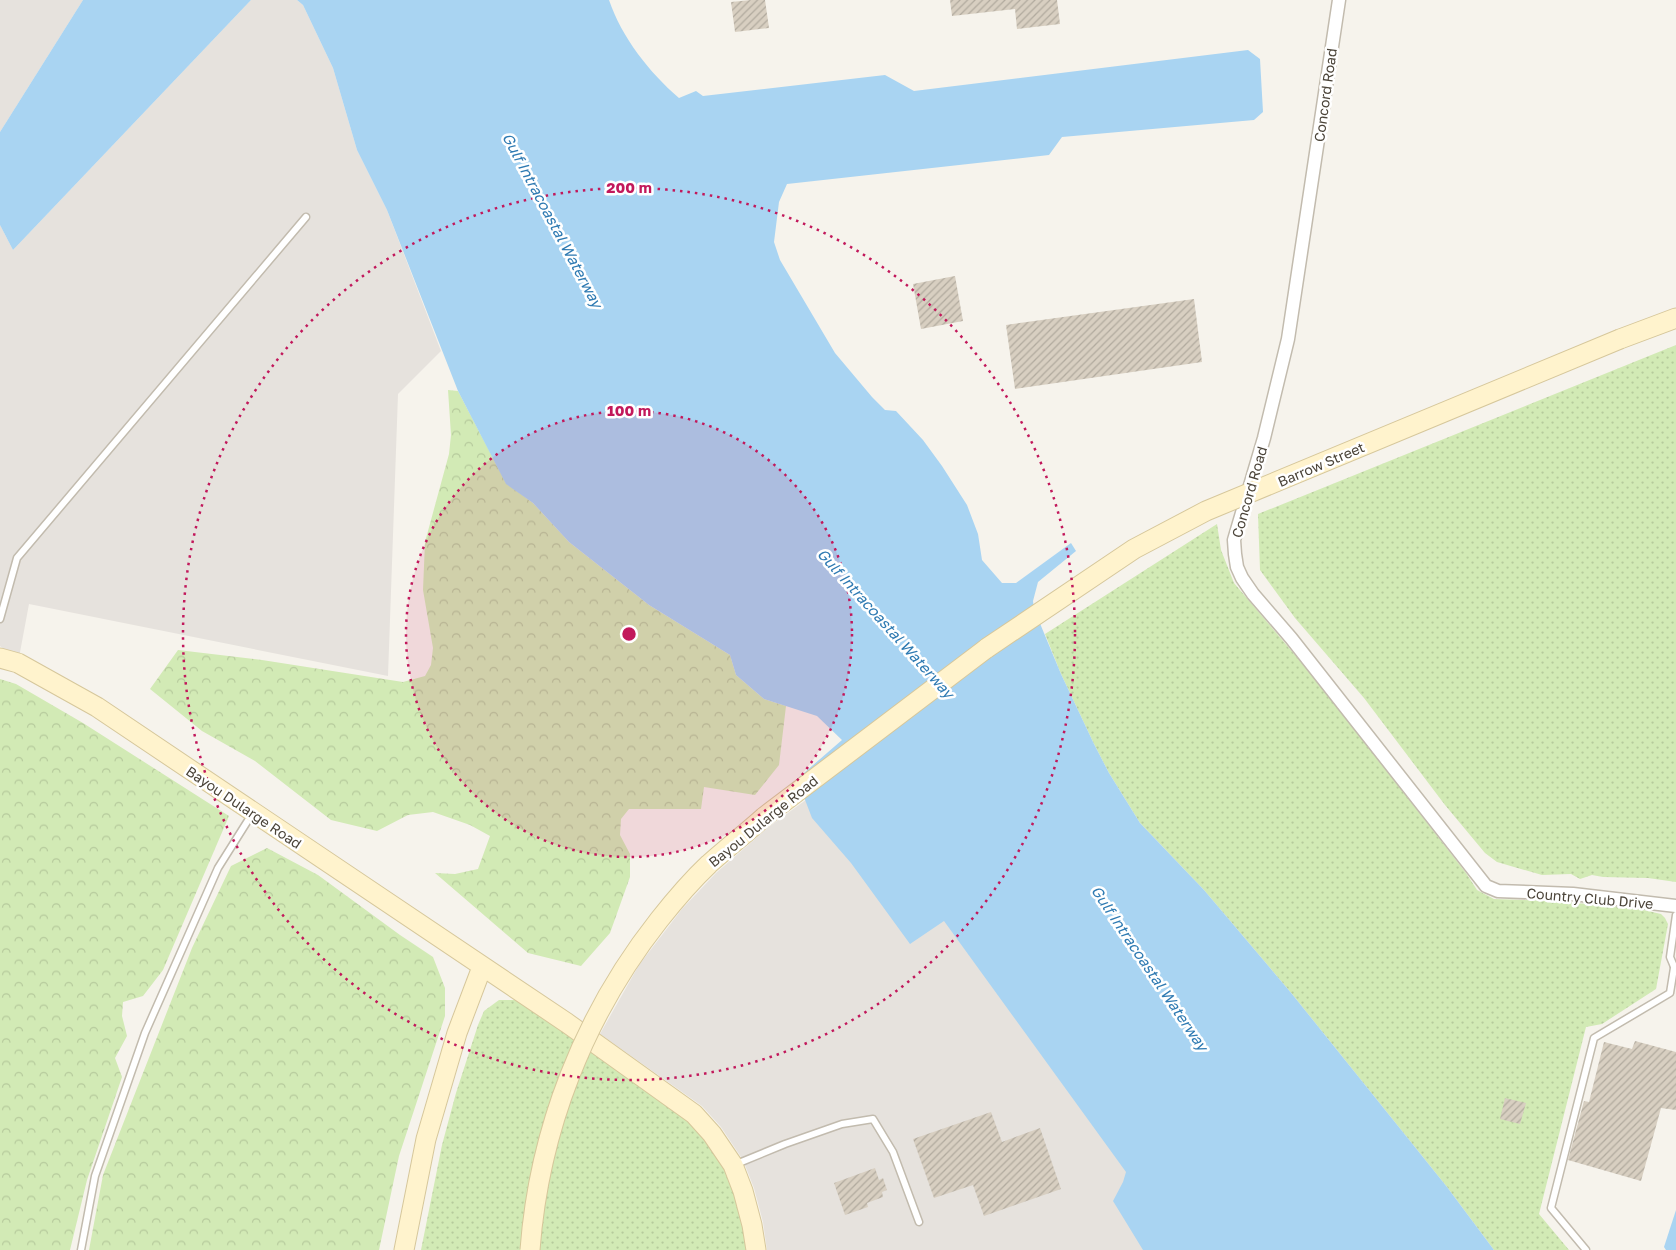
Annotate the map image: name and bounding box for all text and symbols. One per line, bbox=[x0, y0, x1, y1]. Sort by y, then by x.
street label: Concord Road bbox=[1310, 47, 1340, 143]
water label: Gulf Intracoastal Waterway bbox=[498, 130, 608, 313]
text: 200 m bbox=[606, 178, 652, 196]
text: 100 m bbox=[607, 401, 651, 419]
street label: Barrow Street bbox=[1275, 438, 1367, 490]
street label: Concord Road bbox=[1228, 444, 1270, 540]
water label: Gulf Intracoastal Waterway bbox=[813, 544, 960, 704]
centre of rings bbox=[620, 625, 638, 643]
street label: Bayou Dularge Road bbox=[183, 762, 305, 852]
street label: Bayou Dularge Road bbox=[705, 772, 821, 870]
water label: Gulf Intracoastal Waterway bbox=[1087, 882, 1214, 1057]
street label: Country Club Drive bbox=[1526, 884, 1654, 912]

